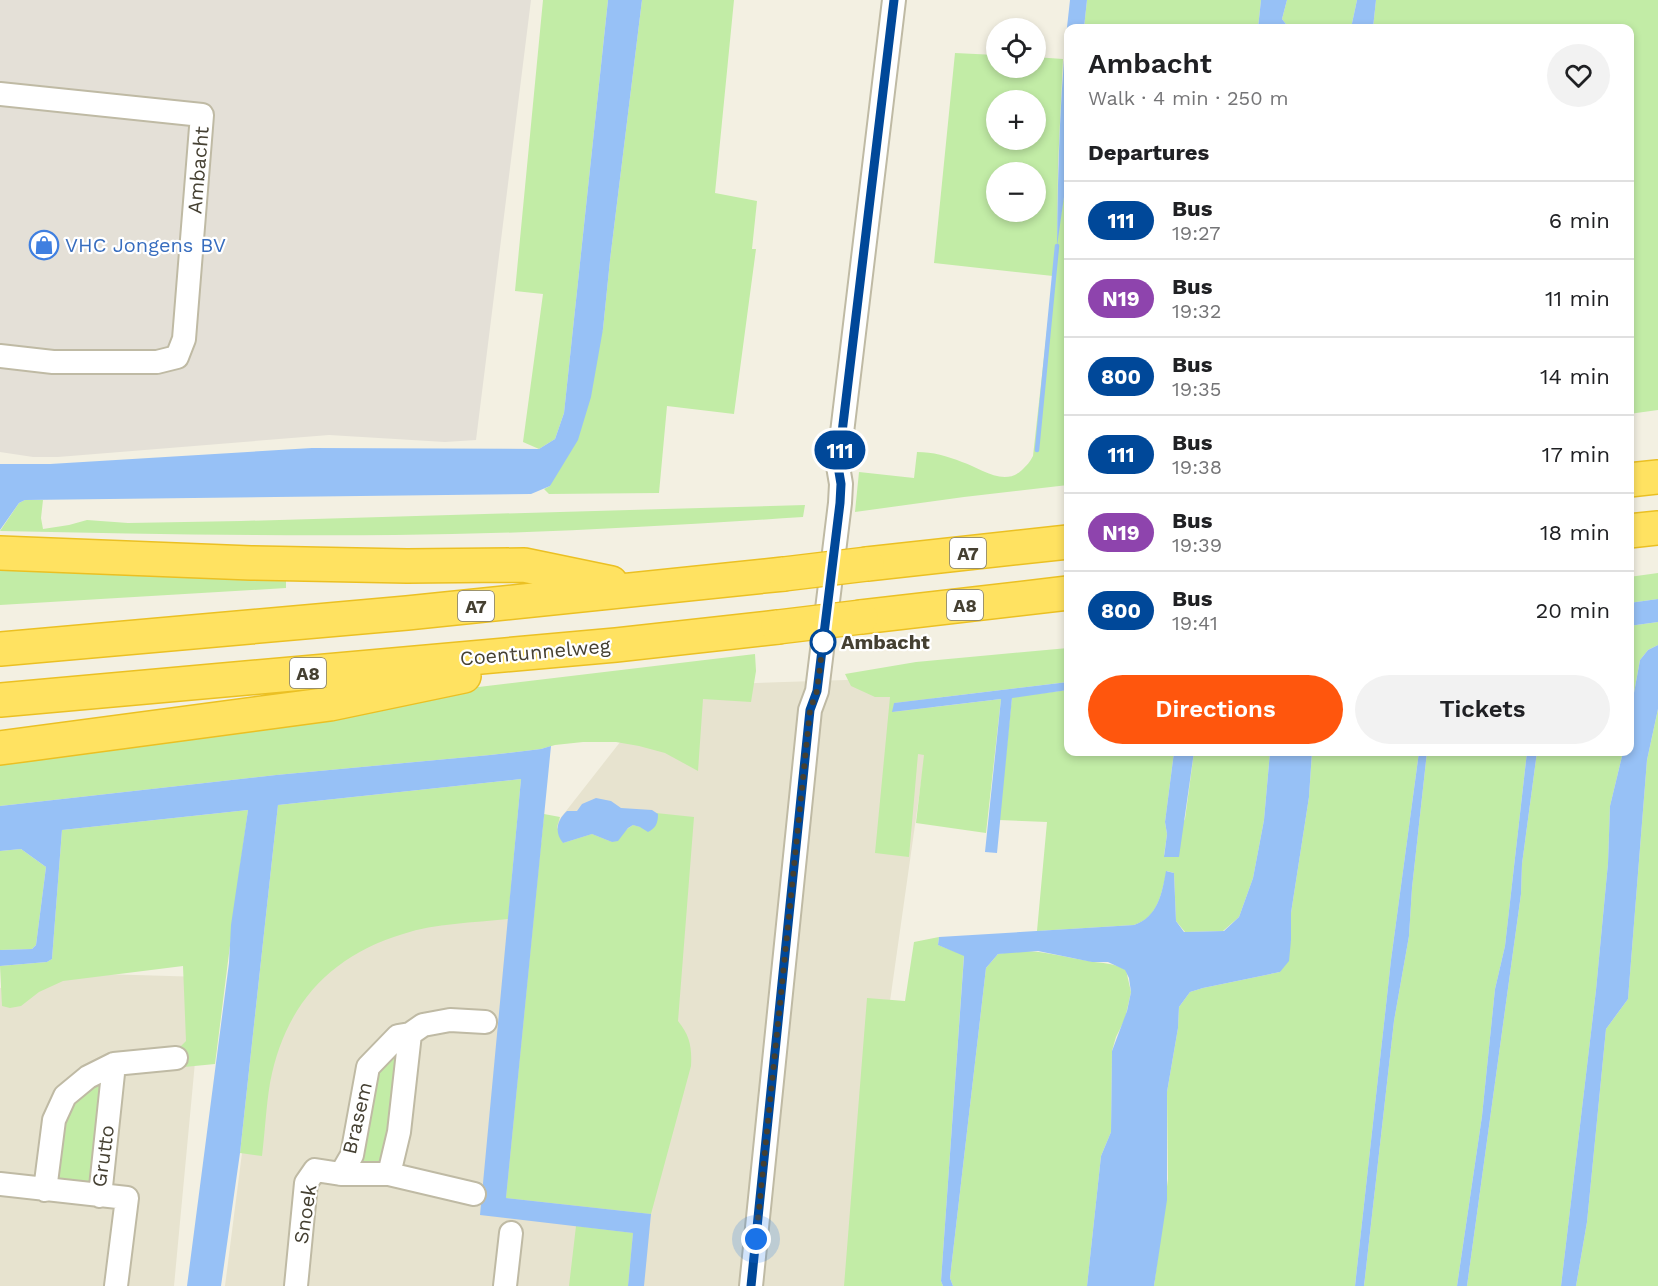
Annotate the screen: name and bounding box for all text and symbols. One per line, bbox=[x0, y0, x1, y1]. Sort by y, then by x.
map controls bbox=[986, 18, 1046, 222]
button: locate bbox=[986, 18, 1046, 78]
button: heart bbox=[1547, 44, 1610, 107]
text: Ambacht bbox=[1088, 47, 1212, 80]
text: Walk · 4 min · 250 m bbox=[1088, 86, 1289, 110]
button: + bbox=[986, 90, 1046, 150]
street label: Ambacht bbox=[182, 125, 214, 215]
text: Departures bbox=[1088, 140, 1209, 165]
button: − bbox=[986, 162, 1046, 222]
text: Bus bbox=[1172, 196, 1212, 221]
text: 111 bbox=[1107, 208, 1135, 233]
text: 6 min bbox=[1549, 208, 1610, 233]
text: 19:27 bbox=[1172, 221, 1221, 245]
shop icon: VHC Jongens BV bbox=[28, 229, 60, 261]
place label: VHC Jongens BV bbox=[65, 233, 226, 257]
text: Bus bbox=[1172, 274, 1212, 299]
text: N19 bbox=[1102, 286, 1140, 311]
text: 11 min bbox=[1545, 286, 1610, 311]
text: 19:32 bbox=[1172, 299, 1221, 323]
text: Bus bbox=[1172, 352, 1212, 377]
text: 800 bbox=[1101, 364, 1141, 389]
text: 14 min bbox=[1540, 364, 1610, 389]
text: 19:35 bbox=[1172, 377, 1221, 401]
line badge: 111 bbox=[806, 430, 874, 470]
text: Bus bbox=[1172, 430, 1212, 455]
text: 111 bbox=[826, 438, 854, 463]
text: 111 bbox=[1107, 442, 1135, 467]
text: 17 min bbox=[1542, 442, 1610, 467]
text: 19:38 bbox=[1172, 455, 1222, 479]
text: Bus bbox=[1172, 508, 1212, 533]
text: N19 bbox=[1102, 520, 1140, 545]
text: 18 min bbox=[1540, 520, 1610, 545]
text: 19:39 bbox=[1172, 533, 1222, 557]
road number: A7 bbox=[950, 538, 986, 568]
text: Bus bbox=[1172, 586, 1212, 611]
road number: A8 bbox=[947, 590, 983, 620]
road number: A7 bbox=[458, 591, 494, 621]
text: 800 bbox=[1101, 598, 1141, 623]
text: 20 min bbox=[1536, 598, 1610, 623]
text: 19:41 bbox=[1172, 611, 1218, 635]
marker: Ambacht bbox=[810, 629, 836, 655]
place label: Ambacht bbox=[841, 630, 930, 654]
street label: Coentunnelweg bbox=[459, 633, 612, 671]
road number: A8 bbox=[290, 658, 326, 688]
button: Directions bbox=[1088, 675, 1343, 744]
button: Tickets bbox=[1355, 675, 1610, 744]
street label: Brasem bbox=[337, 1080, 377, 1156]
street label: Grutto bbox=[87, 1123, 119, 1189]
street label: Snoek bbox=[288, 1182, 322, 1246]
your location bbox=[741, 1224, 771, 1254]

